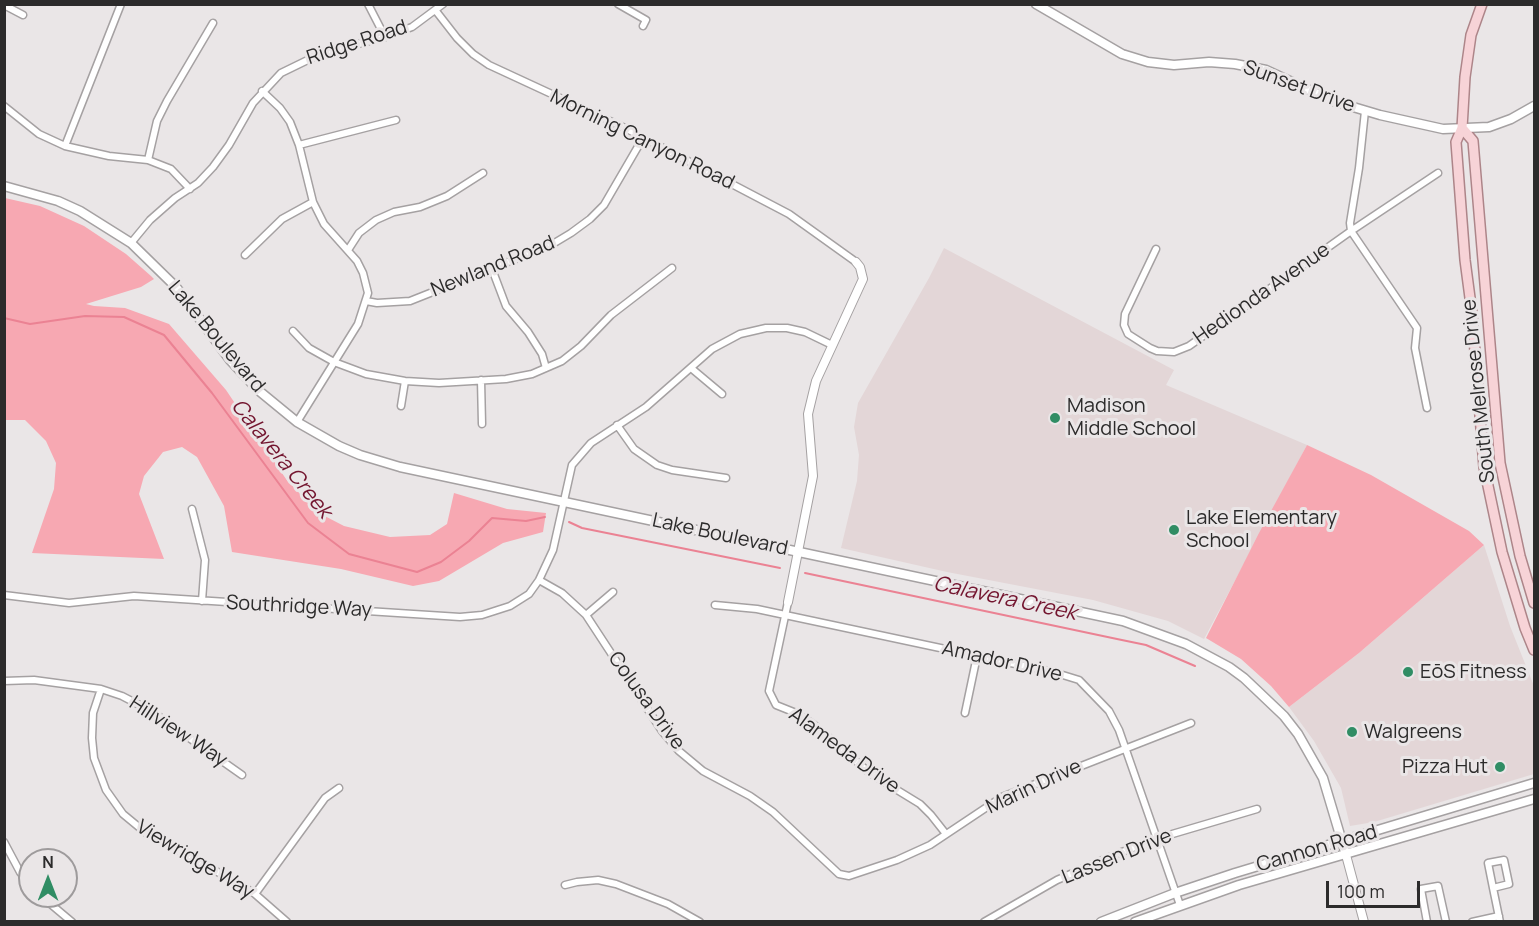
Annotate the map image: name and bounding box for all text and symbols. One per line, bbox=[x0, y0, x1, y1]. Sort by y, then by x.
street label: Ridge Road bbox=[304, 16, 410, 70]
street label: Sunset Drive bbox=[1240, 56, 1358, 118]
street label: Morning Canyon Road bbox=[546, 85, 738, 195]
street label: Newland Road bbox=[428, 231, 558, 303]
street label: Hedionda Avenue bbox=[1189, 238, 1335, 350]
street label: Lake Boulevard bbox=[162, 276, 270, 398]
street label: South Melrose Drive bbox=[1457, 298, 1501, 484]
water label: Calavera Creek bbox=[225, 394, 337, 524]
place label: Madison Middle School bbox=[1067, 394, 1196, 441]
marker: Madison Middle School bbox=[1048, 411, 1062, 425]
place label: Lake Elementary School bbox=[1186, 506, 1337, 553]
street label: Lake Boulevard bbox=[650, 509, 790, 561]
marker: Lake Elementary School bbox=[1167, 523, 1181, 537]
water label: Calavera Creek bbox=[931, 572, 1079, 626]
street label: Southridge Way bbox=[225, 591, 373, 623]
street label: Amador Drive bbox=[940, 637, 1064, 687]
street label: Colusa Drive bbox=[602, 647, 690, 755]
place label: EōS Fitness bbox=[1420, 660, 1527, 684]
marker: EōS Fitness bbox=[1401, 665, 1415, 679]
street label: Hillview Way bbox=[124, 691, 232, 773]
street label: Alameda Drive bbox=[784, 703, 904, 799]
place label: Walgreens bbox=[1364, 720, 1462, 744]
marker: Walgreens bbox=[1345, 725, 1359, 739]
street label: Marin Drive bbox=[983, 754, 1085, 820]
place label: Pizza Hut bbox=[1402, 755, 1488, 779]
marker: Pizza Hut bbox=[1493, 760, 1507, 774]
street label: Viewridge Way bbox=[132, 815, 258, 905]
street label: Cannon Road bbox=[1254, 820, 1380, 878]
street label: Lassen Drive bbox=[1059, 824, 1175, 890]
north arrow bbox=[18, 848, 78, 908]
text: N bbox=[42, 851, 54, 873]
scale bar bbox=[1329, 869, 1424, 907]
text: 100 m bbox=[1337, 879, 1385, 903]

